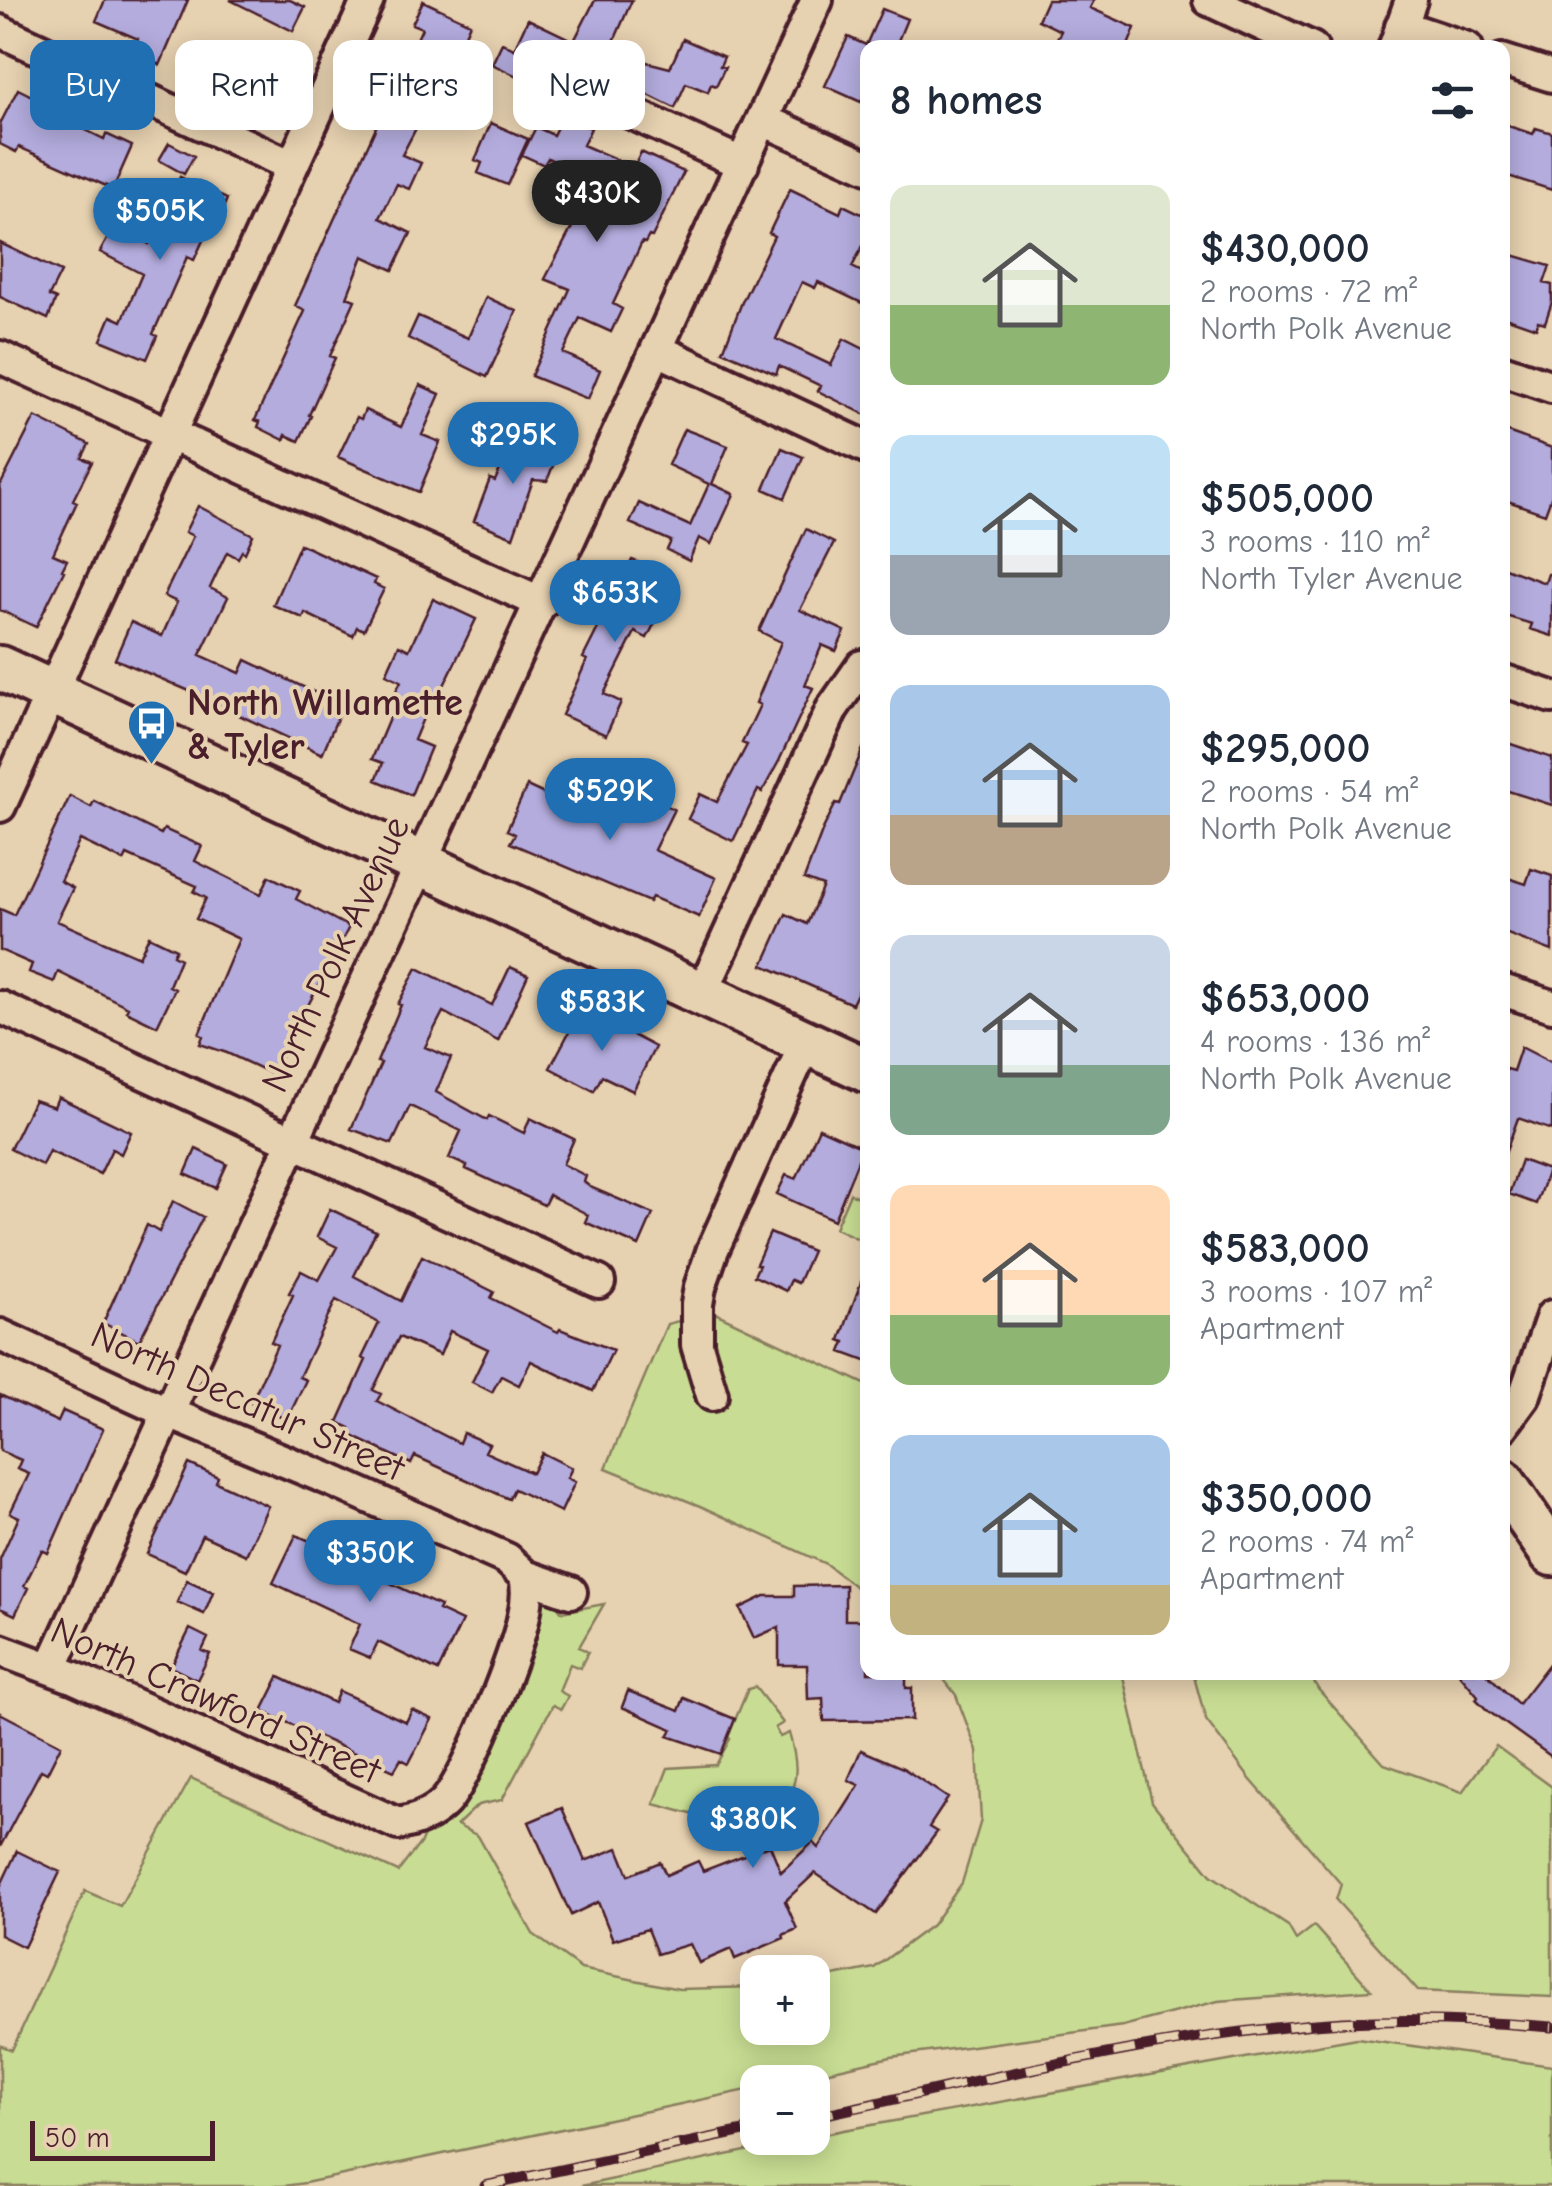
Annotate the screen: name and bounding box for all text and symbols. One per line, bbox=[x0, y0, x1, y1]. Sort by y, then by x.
chip: Buy bbox=[30, 40, 155, 130]
chip: Rent bbox=[175, 40, 313, 130]
chip: Filters bbox=[333, 40, 493, 130]
chip: New bbox=[513, 40, 645, 130]
icon: filters bbox=[1425, 73, 1480, 128]
text: 8 homes bbox=[890, 76, 1042, 125]
pin: $430K bbox=[527, 160, 667, 245]
text: $430K bbox=[554, 174, 640, 211]
pin: $505K bbox=[90, 178, 230, 263]
text: $505K bbox=[115, 192, 205, 229]
text: $430,000 bbox=[1200, 224, 1370, 273]
icon: home bbox=[970, 225, 1090, 345]
text: 2 rooms · 72 m² bbox=[1200, 273, 1417, 310]
text: North Polk Avenue bbox=[1200, 310, 1452, 347]
pin: $295K bbox=[443, 402, 583, 487]
text: $295K bbox=[470, 416, 556, 453]
text: $505,000 bbox=[1200, 474, 1374, 523]
icon: home bbox=[970, 475, 1090, 595]
text: 3 rooms · 110 m² bbox=[1200, 523, 1430, 560]
pin: $653K bbox=[545, 560, 685, 645]
text: North Tyler Avenue bbox=[1200, 560, 1463, 597]
text: $653K bbox=[572, 574, 658, 611]
place label: North Willamette & Tyler bbox=[187, 681, 463, 769]
bus stop icon: North Willamette & Tyler bbox=[126, 698, 178, 766]
text: $295,000 bbox=[1200, 724, 1371, 773]
icon: home bbox=[970, 725, 1090, 845]
pin: $529K bbox=[540, 758, 680, 843]
text: $529K bbox=[567, 772, 653, 809]
text: 2 rooms · 54 m² bbox=[1200, 773, 1418, 810]
street label: North Polk Avenue bbox=[253, 810, 419, 1099]
text: North Polk Avenue bbox=[1200, 810, 1452, 847]
pin: $583K bbox=[532, 969, 672, 1054]
text: $653,000 bbox=[1200, 974, 1370, 1023]
icon: home bbox=[970, 975, 1090, 1095]
text: $583K bbox=[559, 983, 645, 1020]
text: 4 rooms · 136 m² bbox=[1200, 1023, 1430, 1060]
text: North Polk Avenue bbox=[1200, 1060, 1452, 1097]
text: $583,000 bbox=[1200, 1224, 1370, 1273]
icon: home bbox=[970, 1225, 1090, 1345]
text: 3 rooms · 107 m² bbox=[1200, 1273, 1432, 1310]
text: Apartment bbox=[1200, 1310, 1343, 1347]
street label: North Decatur Street bbox=[84, 1313, 412, 1491]
text: $350,000 bbox=[1200, 1474, 1372, 1523]
icon: home bbox=[970, 1475, 1090, 1595]
pin: $350K bbox=[300, 1520, 440, 1605]
text: 2 rooms · 74 m² bbox=[1200, 1523, 1413, 1560]
text: $350K bbox=[326, 1534, 414, 1571]
text: Apartment bbox=[1200, 1560, 1343, 1597]
street label: North Crawford Street bbox=[44, 1608, 388, 1794]
pin: $380K bbox=[683, 1786, 823, 1871]
text: $380K bbox=[709, 1800, 797, 1837]
map controls bbox=[740, 1955, 830, 2155]
button: + bbox=[740, 1955, 830, 2045]
button: − bbox=[740, 2065, 830, 2155]
scale bar bbox=[30, 2116, 215, 2160]
text: 50 m bbox=[45, 2122, 110, 2154]

